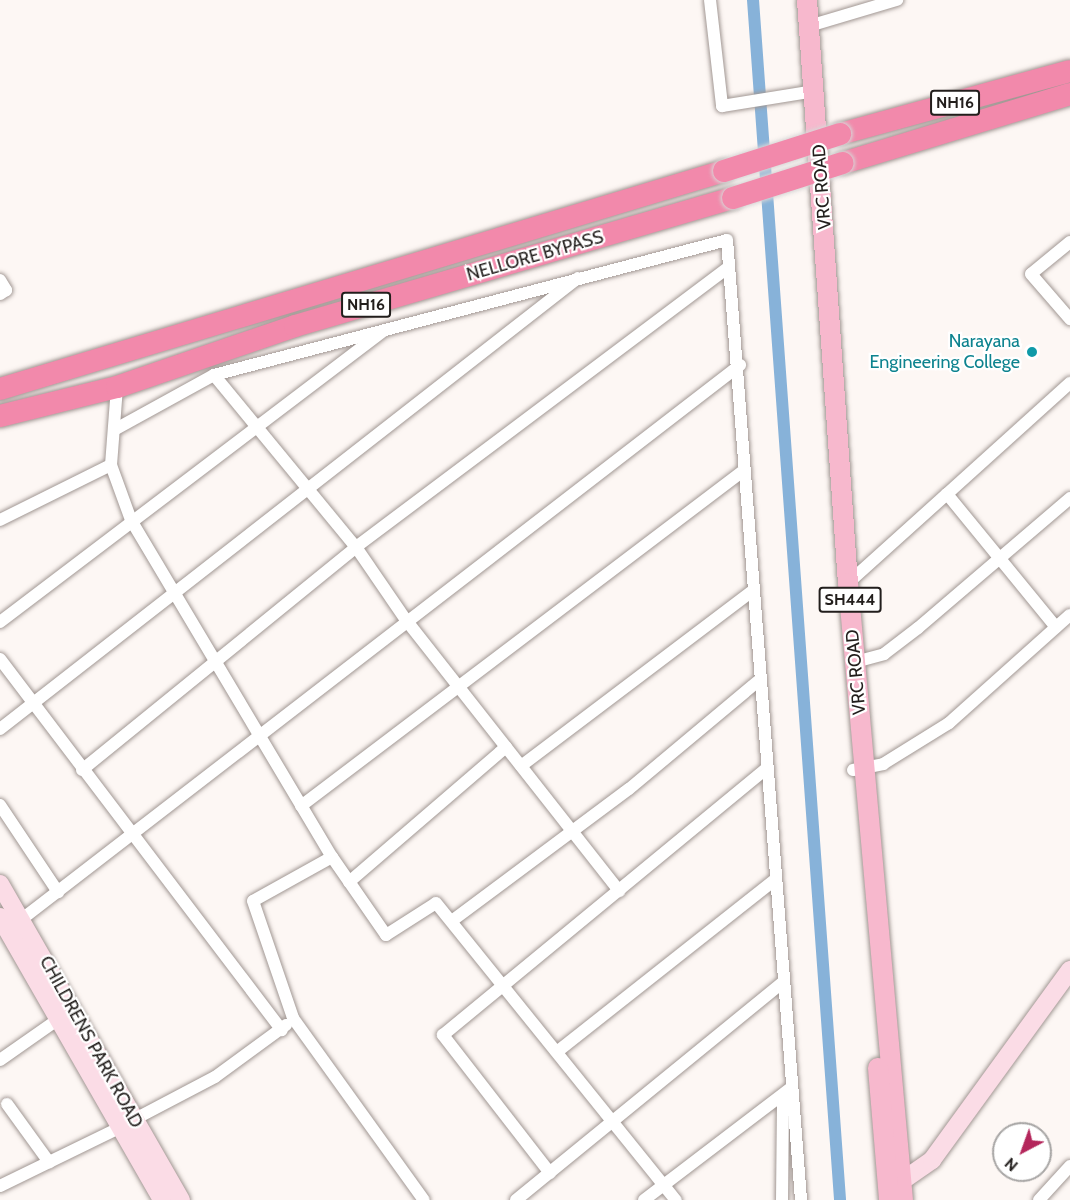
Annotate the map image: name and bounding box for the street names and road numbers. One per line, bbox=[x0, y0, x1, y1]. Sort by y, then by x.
road number: NH16 bbox=[930, 90, 980, 116]
street label: VRC ROAD bbox=[808, 144, 836, 230]
street label: NELLORE BYPASS bbox=[464, 226, 606, 286]
road number: NH16 bbox=[340, 292, 392, 318]
road number: SH444 bbox=[818, 587, 882, 613]
street label: VRC ROAD bbox=[842, 628, 870, 716]
street label: CHILDRENS PARK ROAD bbox=[35, 952, 147, 1132]

